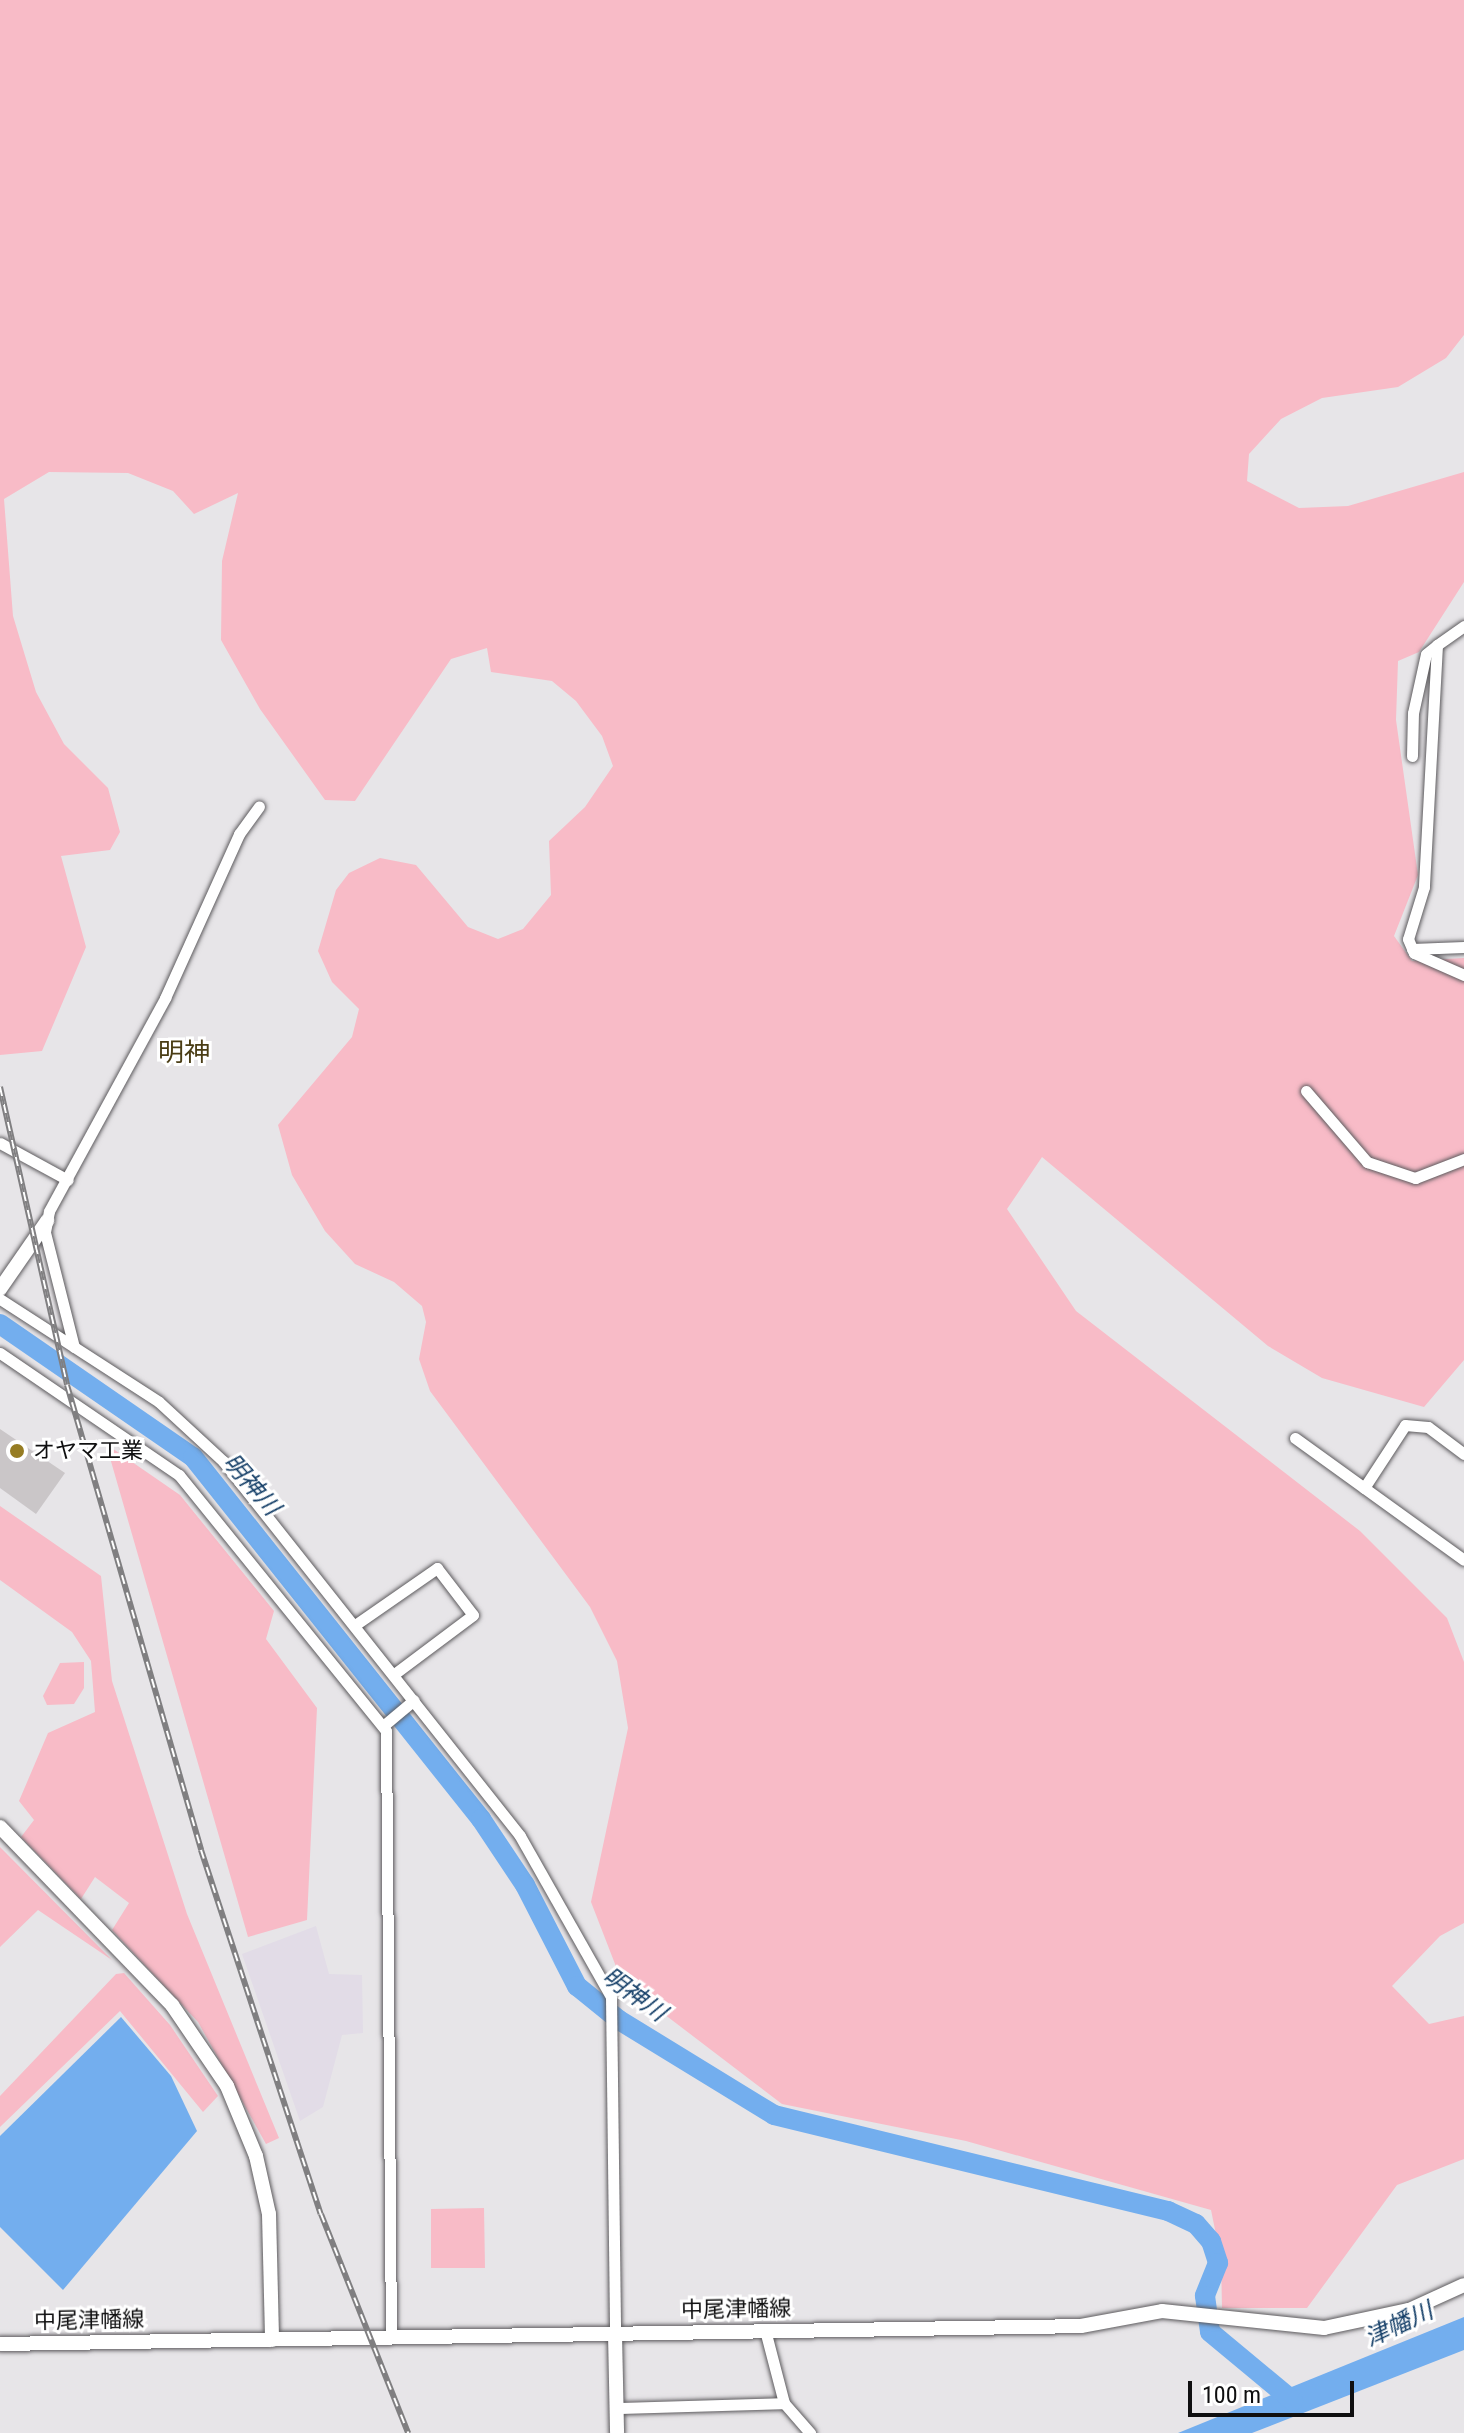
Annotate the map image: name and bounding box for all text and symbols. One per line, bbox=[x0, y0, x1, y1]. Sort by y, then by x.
district label: 明神 bbox=[158, 1037, 210, 1069]
place label: オヤマ工業 bbox=[33, 1438, 143, 1464]
marker: オヤマ工業 bbox=[8, 1442, 26, 1460]
water label: 明神川 bbox=[217, 1448, 285, 1522]
water label: 明神川 bbox=[596, 1962, 672, 2028]
street label: 中尾津幡線 bbox=[681, 2295, 791, 2323]
water label: 津幡川 bbox=[1360, 2297, 1438, 2353]
street label: 中尾津幡線 bbox=[34, 2306, 144, 2334]
scale bar bbox=[1192, 2365, 1358, 2415]
text: 100 m bbox=[1202, 2381, 1261, 2409]

